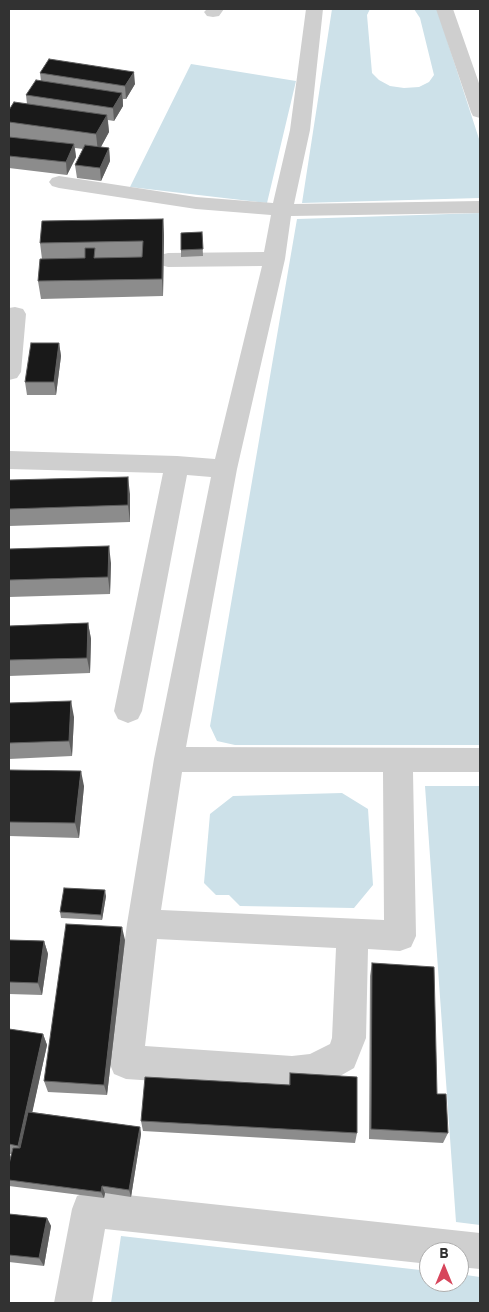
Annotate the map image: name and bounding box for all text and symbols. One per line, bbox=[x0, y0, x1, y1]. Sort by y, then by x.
north arrow bbox=[419, 1242, 469, 1292]
text: B bbox=[439, 1244, 449, 1262]

